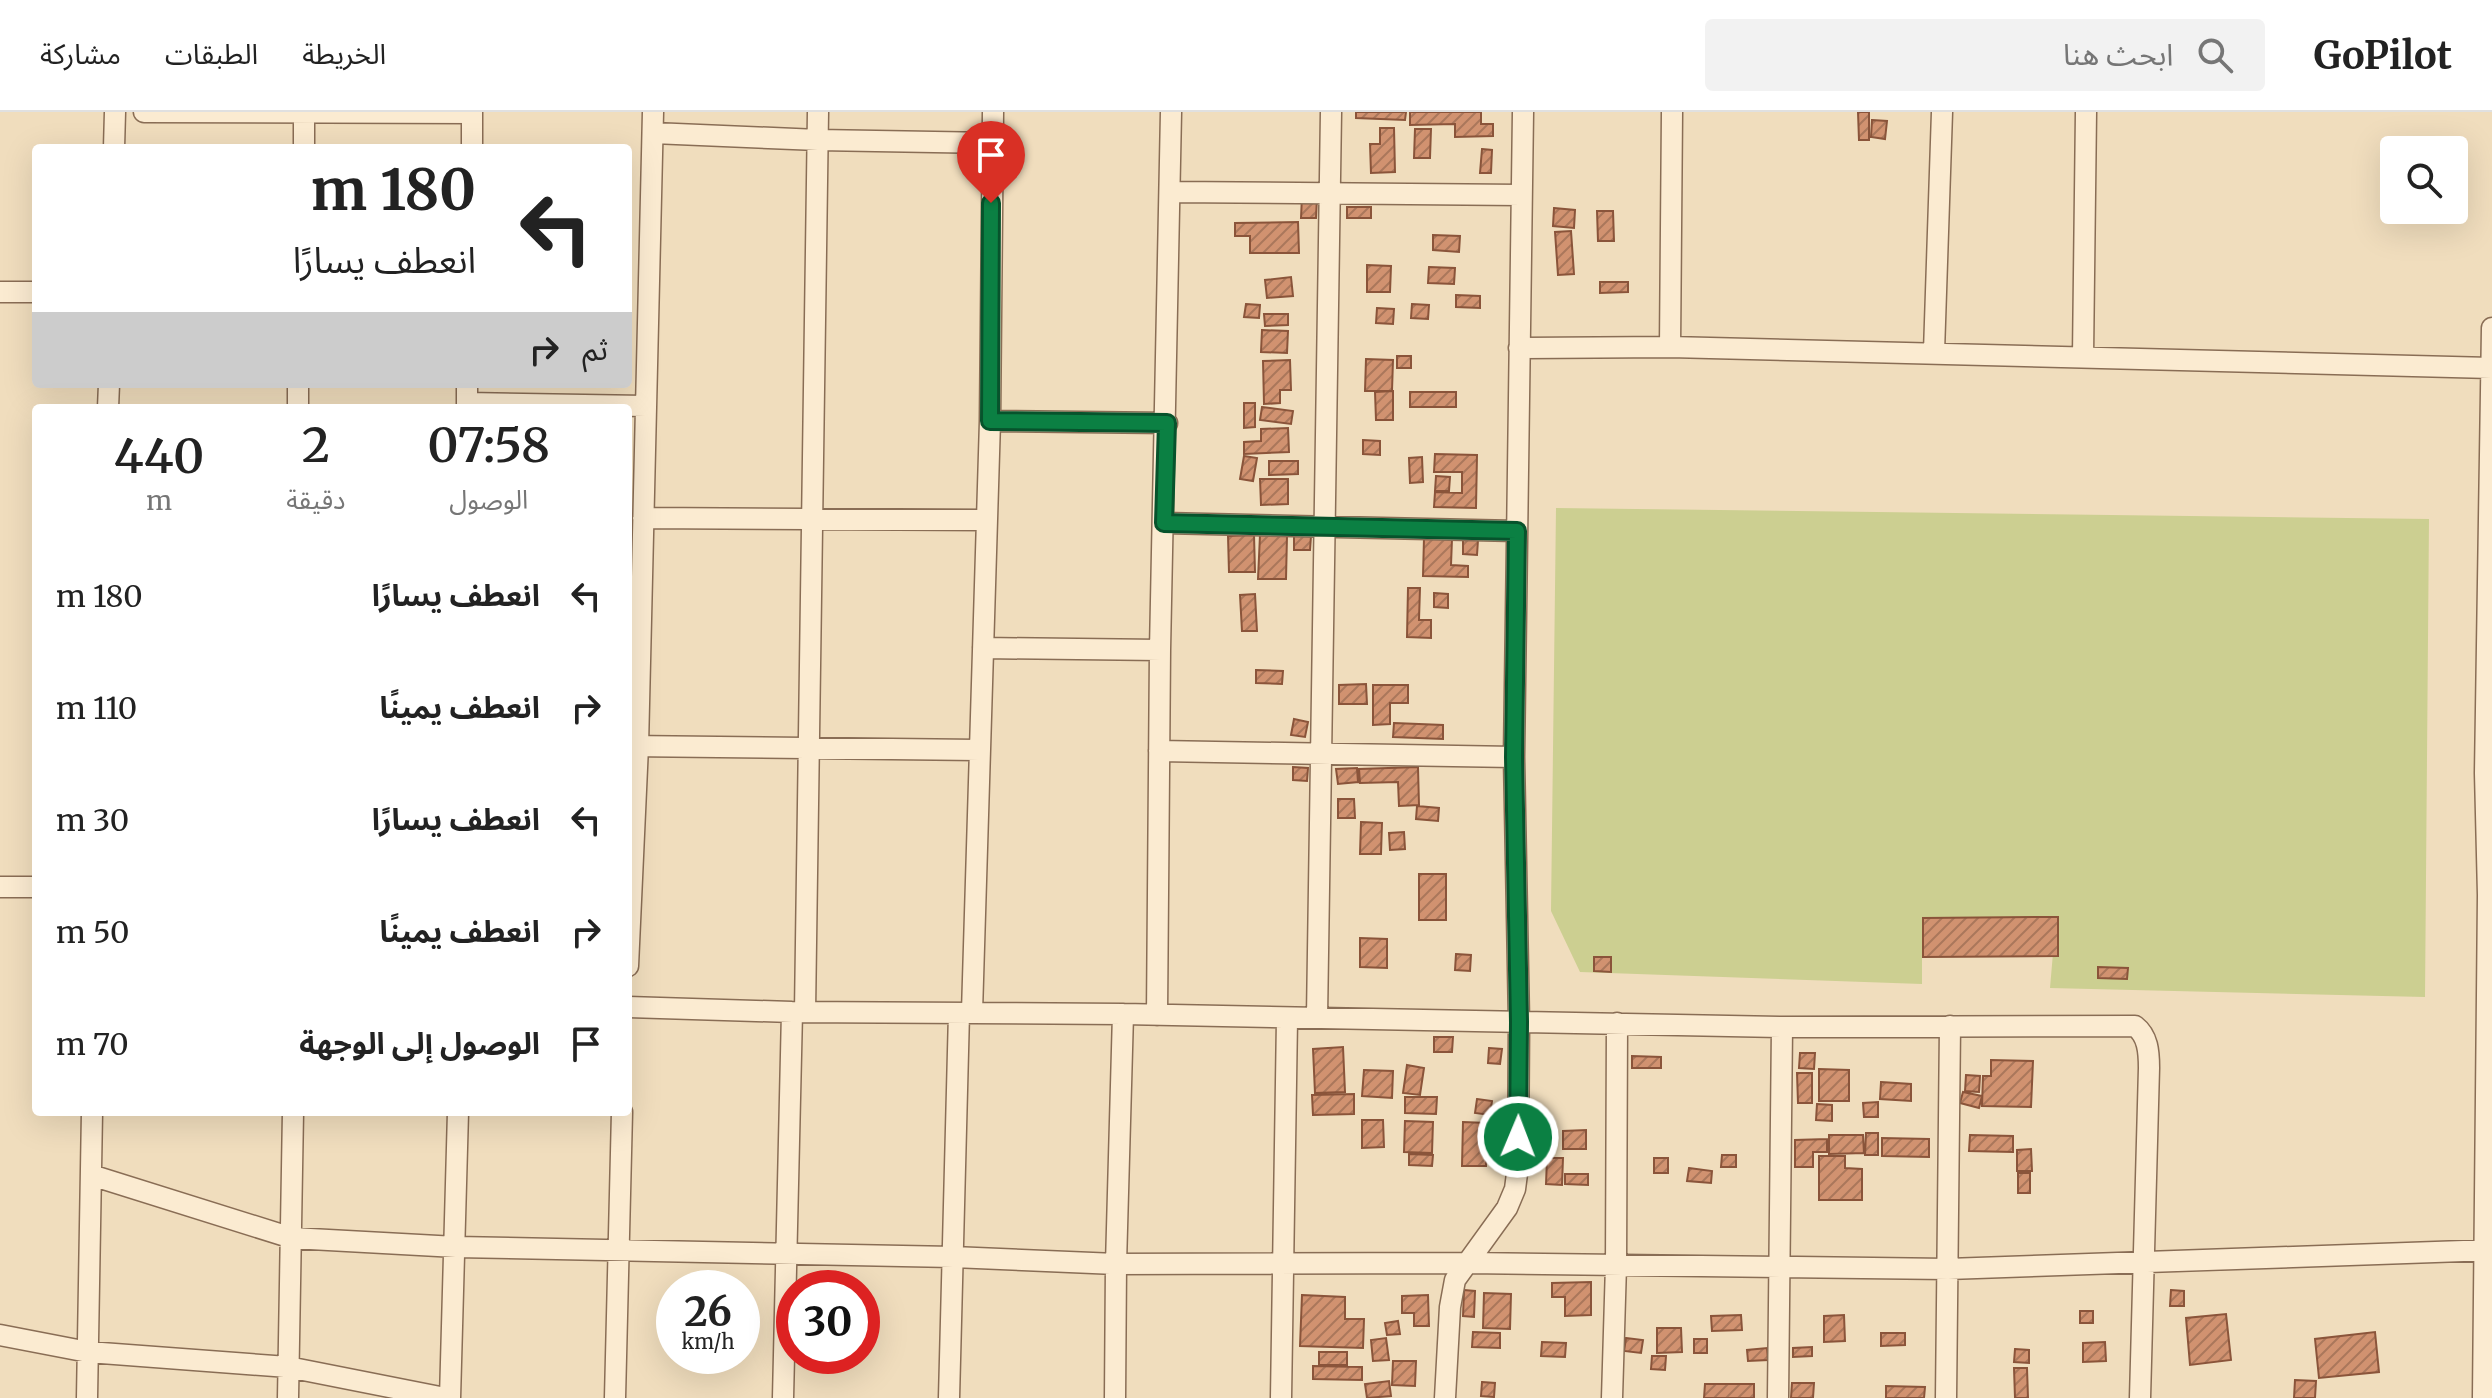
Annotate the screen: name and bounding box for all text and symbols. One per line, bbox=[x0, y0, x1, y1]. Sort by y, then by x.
search box bbox=[1705, 19, 2265, 91]
text: GoPilot bbox=[2313, 32, 2452, 79]
icon: search bbox=[2193, 33, 2237, 77]
text: ابحث هنا bbox=[2063, 35, 2173, 73]
text: مشاركة bbox=[40, 36, 121, 72]
text: الطبقات bbox=[165, 36, 258, 72]
text: الخريطة bbox=[302, 36, 386, 72]
pin bbox=[957, 121, 1025, 203]
icon: arrive bbox=[969, 133, 1013, 177]
map controls bbox=[2380, 136, 2468, 224]
button: search bbox=[2380, 136, 2468, 224]
text: 180 m bbox=[311, 155, 476, 225]
icon: left bbox=[504, 176, 608, 280]
text: انعطف يسارًا bbox=[293, 238, 476, 283]
icon: right bbox=[522, 328, 566, 372]
text: ثم bbox=[582, 330, 608, 368]
text: 2 bbox=[302, 415, 330, 475]
text: 07:58 bbox=[427, 415, 550, 475]
text: 440 bbox=[114, 426, 204, 486]
text: دقيقة bbox=[286, 483, 345, 516]
text: الوصول bbox=[449, 483, 528, 516]
text: m bbox=[146, 484, 172, 517]
icon: left bbox=[564, 574, 608, 618]
text: انعطف يسارًا bbox=[372, 576, 540, 614]
text: 180 m bbox=[56, 577, 143, 615]
icon: right bbox=[564, 686, 608, 730]
text: انعطف يمينًا bbox=[380, 688, 540, 726]
text: 110 m bbox=[56, 689, 137, 727]
icon: left bbox=[564, 798, 608, 842]
text: انعطف يسارًا bbox=[372, 800, 540, 838]
text: 30 m bbox=[56, 801, 129, 839]
icon: right bbox=[564, 910, 608, 954]
text: انعطف يمينًا bbox=[380, 912, 540, 950]
text: 50 m bbox=[56, 913, 129, 951]
icon: arrive bbox=[564, 1022, 608, 1066]
text: الوصول إلى الوجهة bbox=[299, 1024, 540, 1062]
text: 70 m bbox=[56, 1025, 129, 1063]
position arrow bbox=[1476, 1095, 1560, 1179]
speed limit sign: 30 bbox=[776, 1270, 880, 1374]
text: 26 bbox=[684, 1287, 732, 1337]
text: km/h bbox=[682, 1329, 734, 1354]

